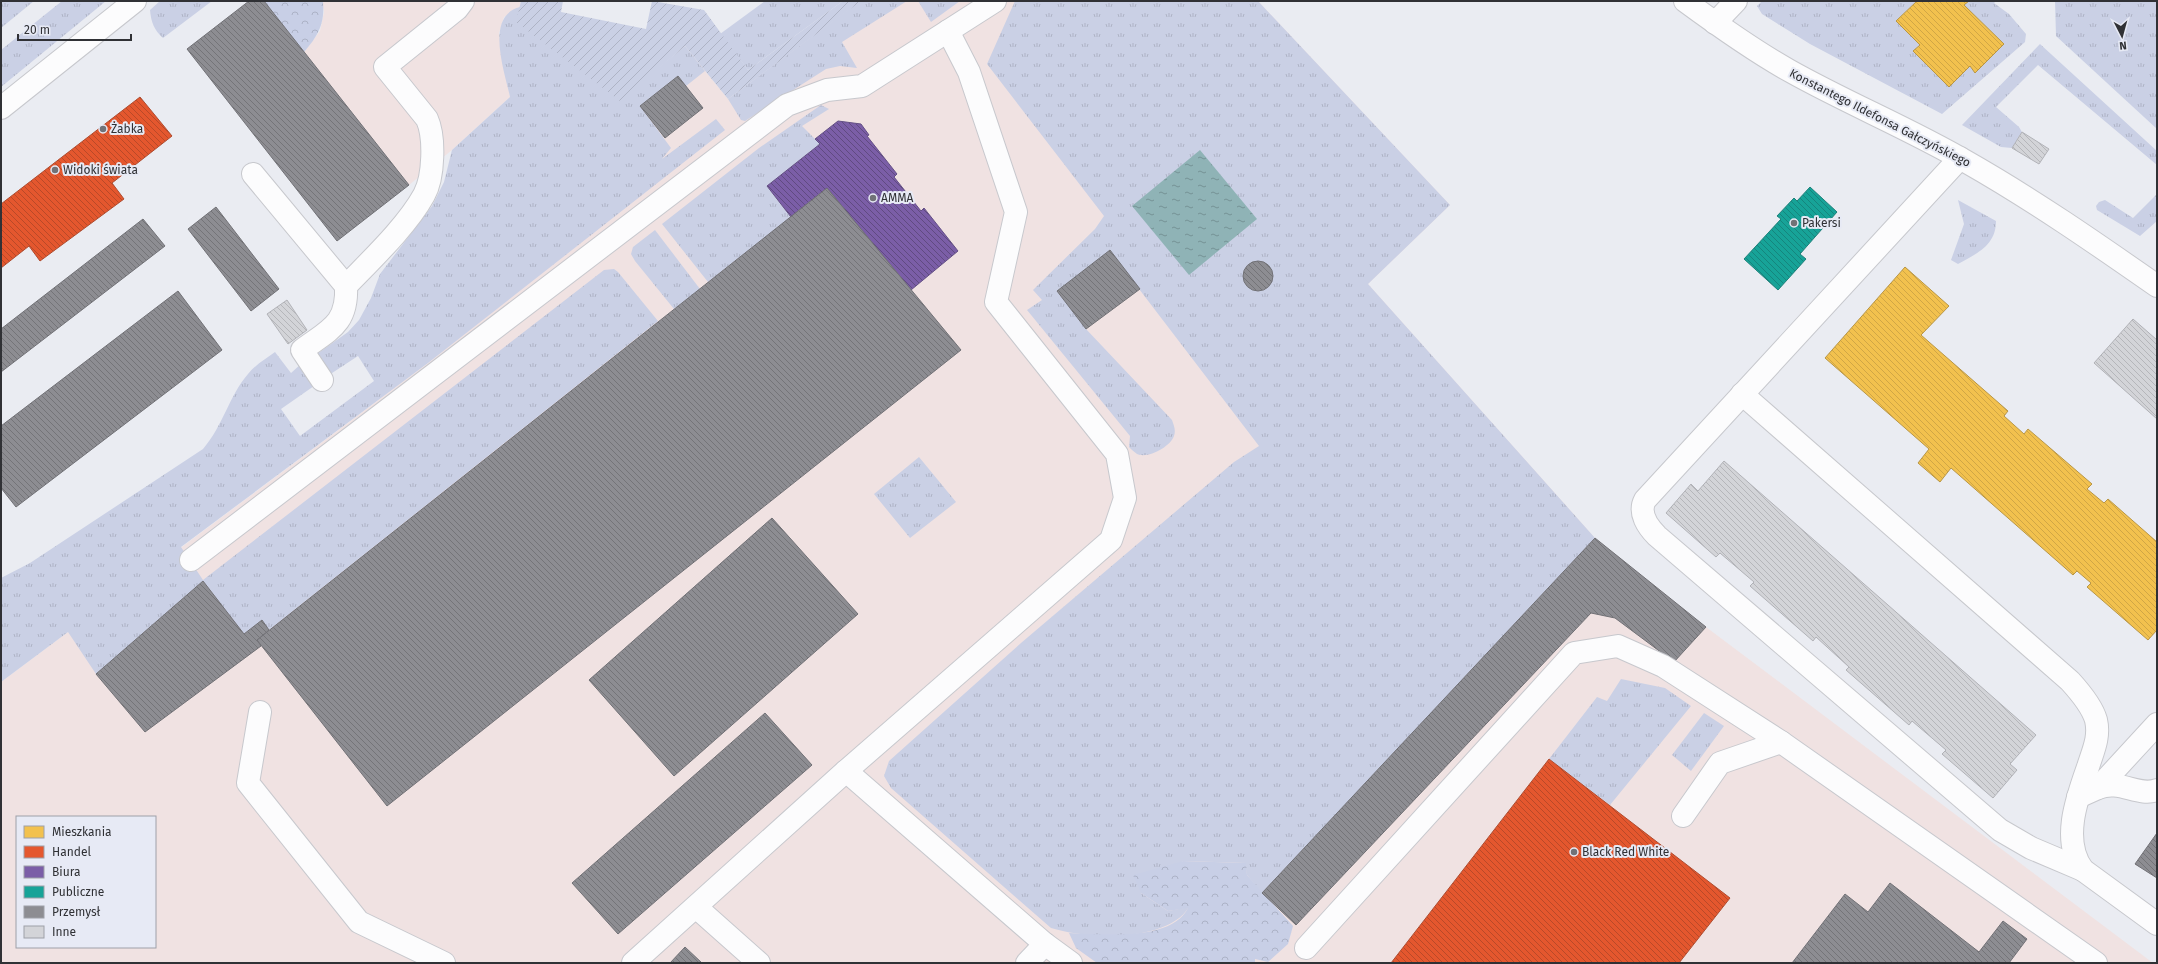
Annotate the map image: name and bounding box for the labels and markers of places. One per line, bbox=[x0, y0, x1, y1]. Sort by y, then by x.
place label: Żabka bbox=[111, 121, 143, 136]
marker: Żabka bbox=[98, 124, 108, 134]
place label: Widoki świata bbox=[63, 163, 138, 177]
marker: Widoki świata bbox=[50, 165, 60, 175]
place label: AMMA bbox=[881, 191, 914, 205]
marker: AMMA bbox=[868, 193, 878, 203]
place label: Pakersi bbox=[1802, 216, 1841, 230]
marker: Pakersi bbox=[1789, 218, 1799, 228]
place label: Black Red White bbox=[1582, 845, 1669, 859]
marker: Black Red White bbox=[1569, 847, 1579, 857]

